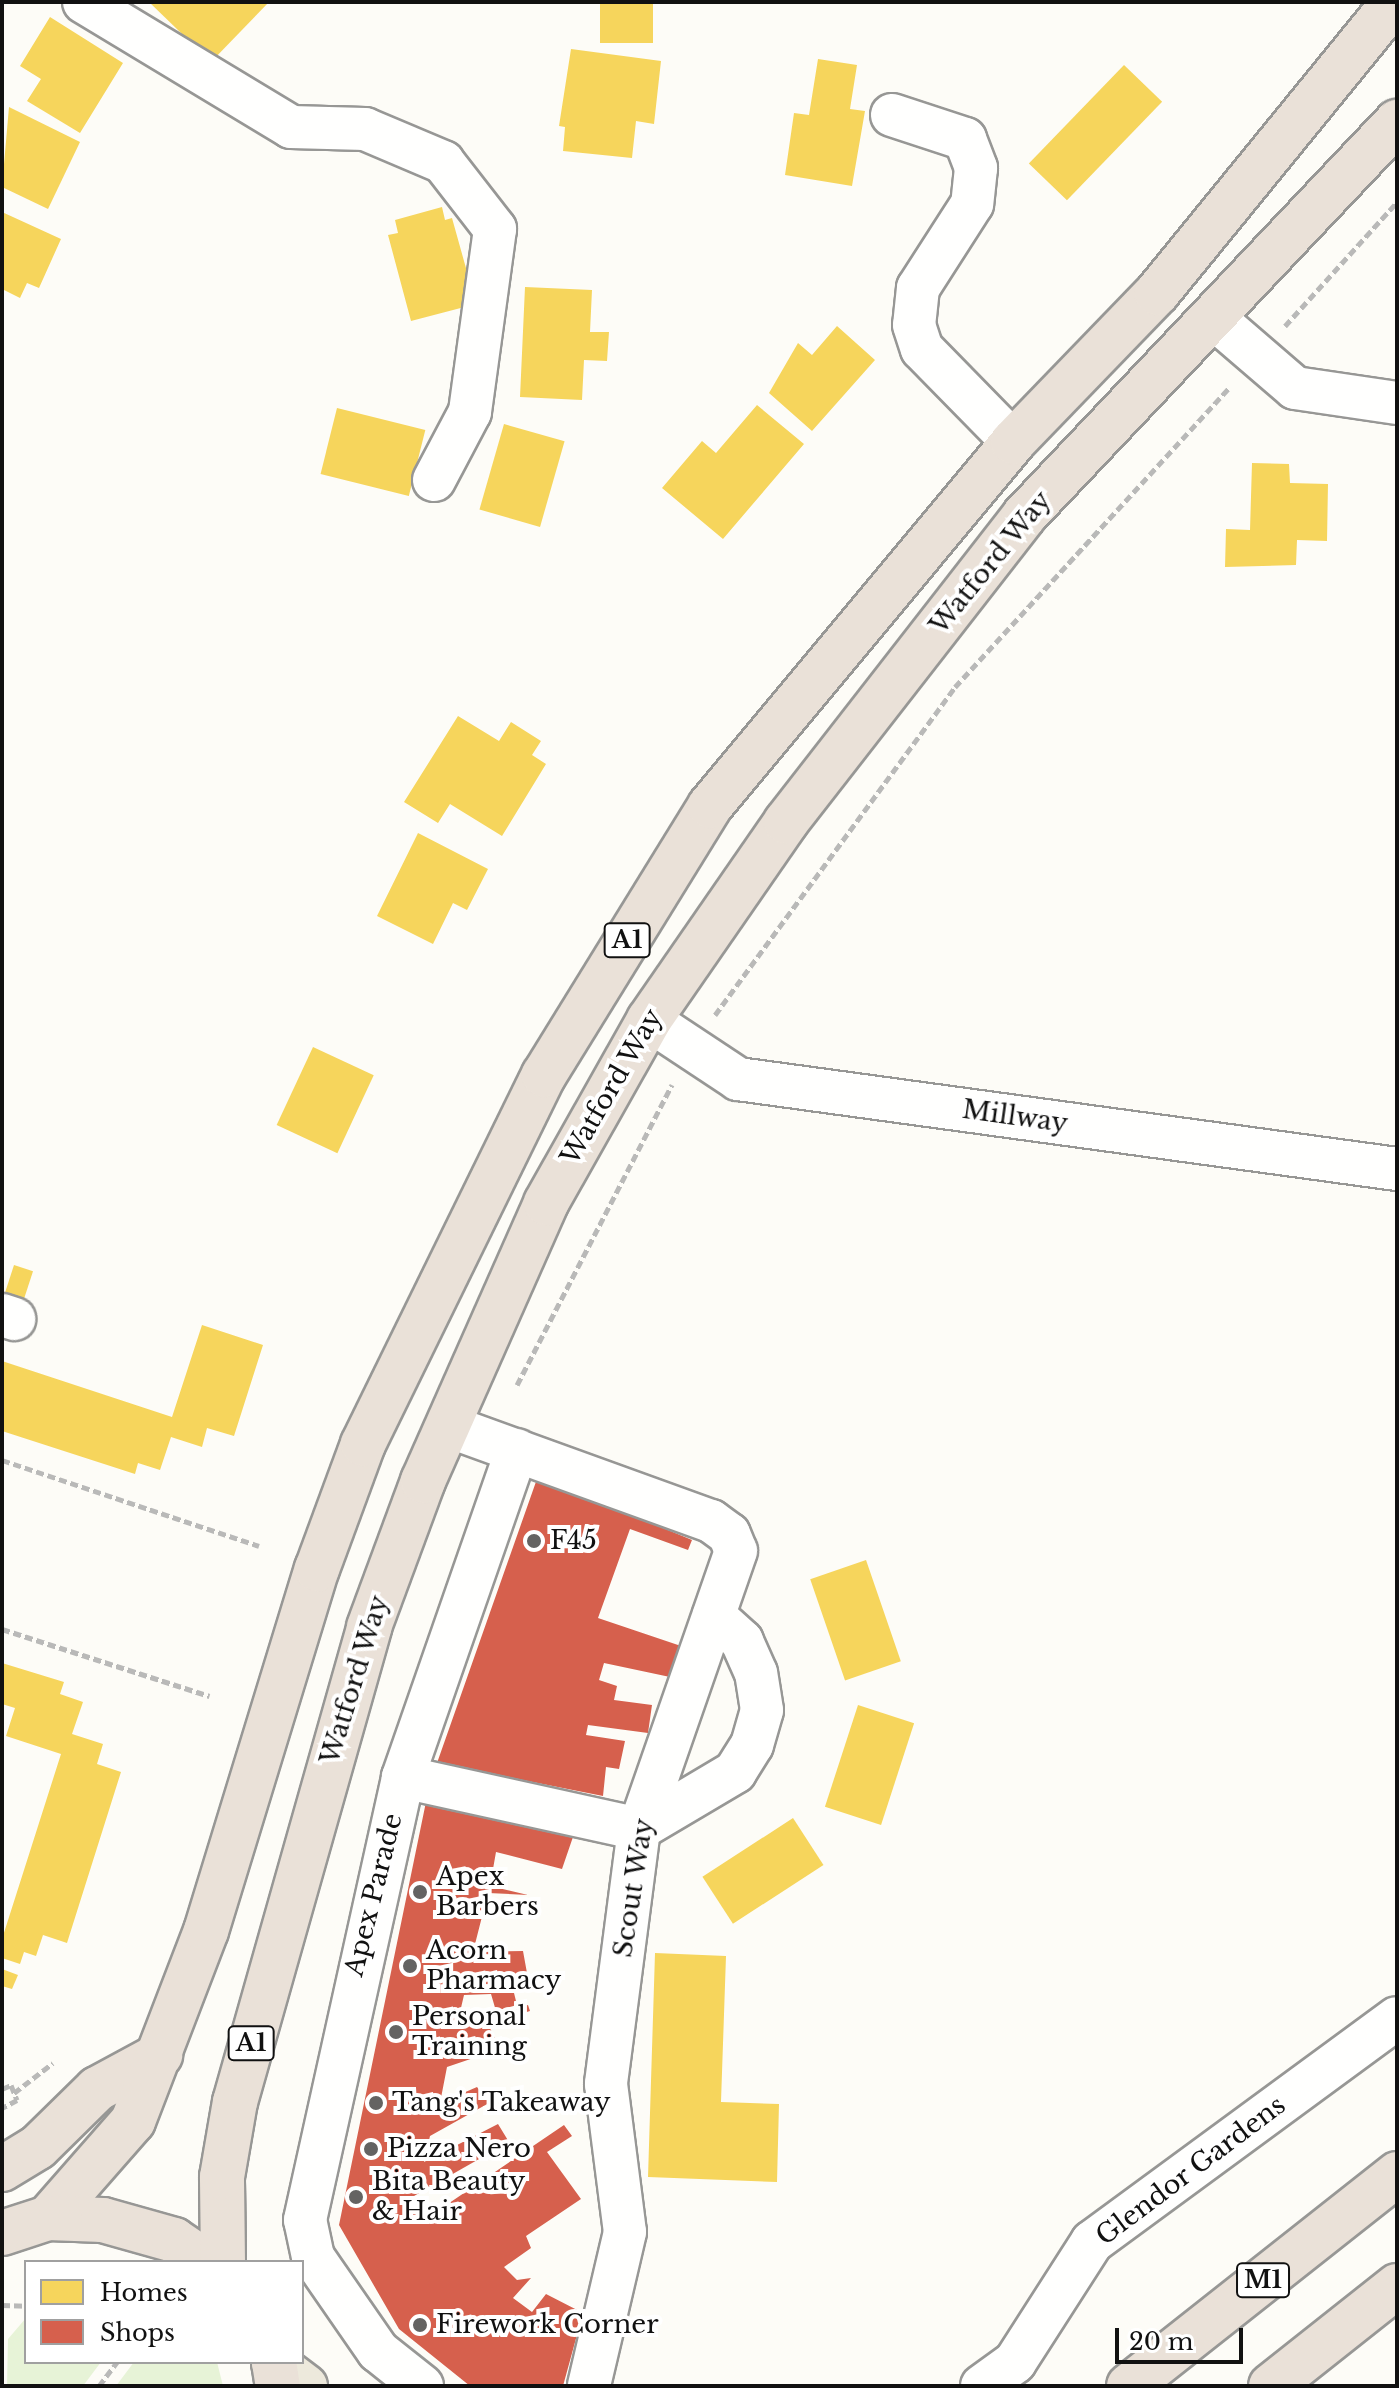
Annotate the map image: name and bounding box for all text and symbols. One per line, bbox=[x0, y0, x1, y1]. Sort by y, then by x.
street label: Watford Way bbox=[924, 485, 1058, 641]
road number: A1 bbox=[603, 920, 651, 960]
street label: Watford Way bbox=[555, 1003, 669, 1171]
street label: Millway bbox=[960, 1094, 1070, 1140]
place label: F45 bbox=[550, 1525, 597, 1557]
marker: F45 bbox=[525, 1532, 543, 1550]
street label: Watford Way bbox=[314, 1591, 396, 1769]
street label: Apex Parade bbox=[339, 1810, 409, 1980]
street label: Scout Way bbox=[608, 1816, 660, 1960]
place label: Apex Barbers bbox=[436, 1861, 539, 1922]
marker: Apex Barbers bbox=[411, 1883, 429, 1901]
place label: Acorn Pharmacy bbox=[426, 1935, 561, 1996]
marker: Acorn Pharmacy bbox=[401, 1957, 419, 1975]
place label: Personal Training bbox=[412, 2001, 527, 2062]
road number: A1 bbox=[227, 2023, 275, 2063]
marker: Personal Training bbox=[387, 2023, 405, 2041]
place label: Tang's Takeaway bbox=[392, 2087, 611, 2119]
street label: Glendor Gardens bbox=[1090, 2089, 1292, 2253]
marker: Tang's Takeaway bbox=[367, 2094, 385, 2112]
place label: Pizza Nero bbox=[387, 2133, 531, 2165]
marker: Pizza Nero bbox=[362, 2140, 380, 2158]
place label: Bita Beauty & Hair bbox=[372, 2166, 526, 2228]
marker: Bita Beauty & Hair bbox=[347, 2188, 365, 2206]
legend bbox=[24, 2260, 304, 2364]
road number: M1 bbox=[1235, 2260, 1291, 2300]
text: Homes bbox=[100, 2278, 188, 2307]
place label: Firework Corner bbox=[436, 2309, 659, 2341]
scale bar bbox=[1119, 2312, 1247, 2362]
marker: Firework Corner bbox=[411, 2316, 429, 2334]
text: Shops bbox=[100, 2318, 175, 2347]
text: 20 m bbox=[1129, 2327, 1194, 2356]

